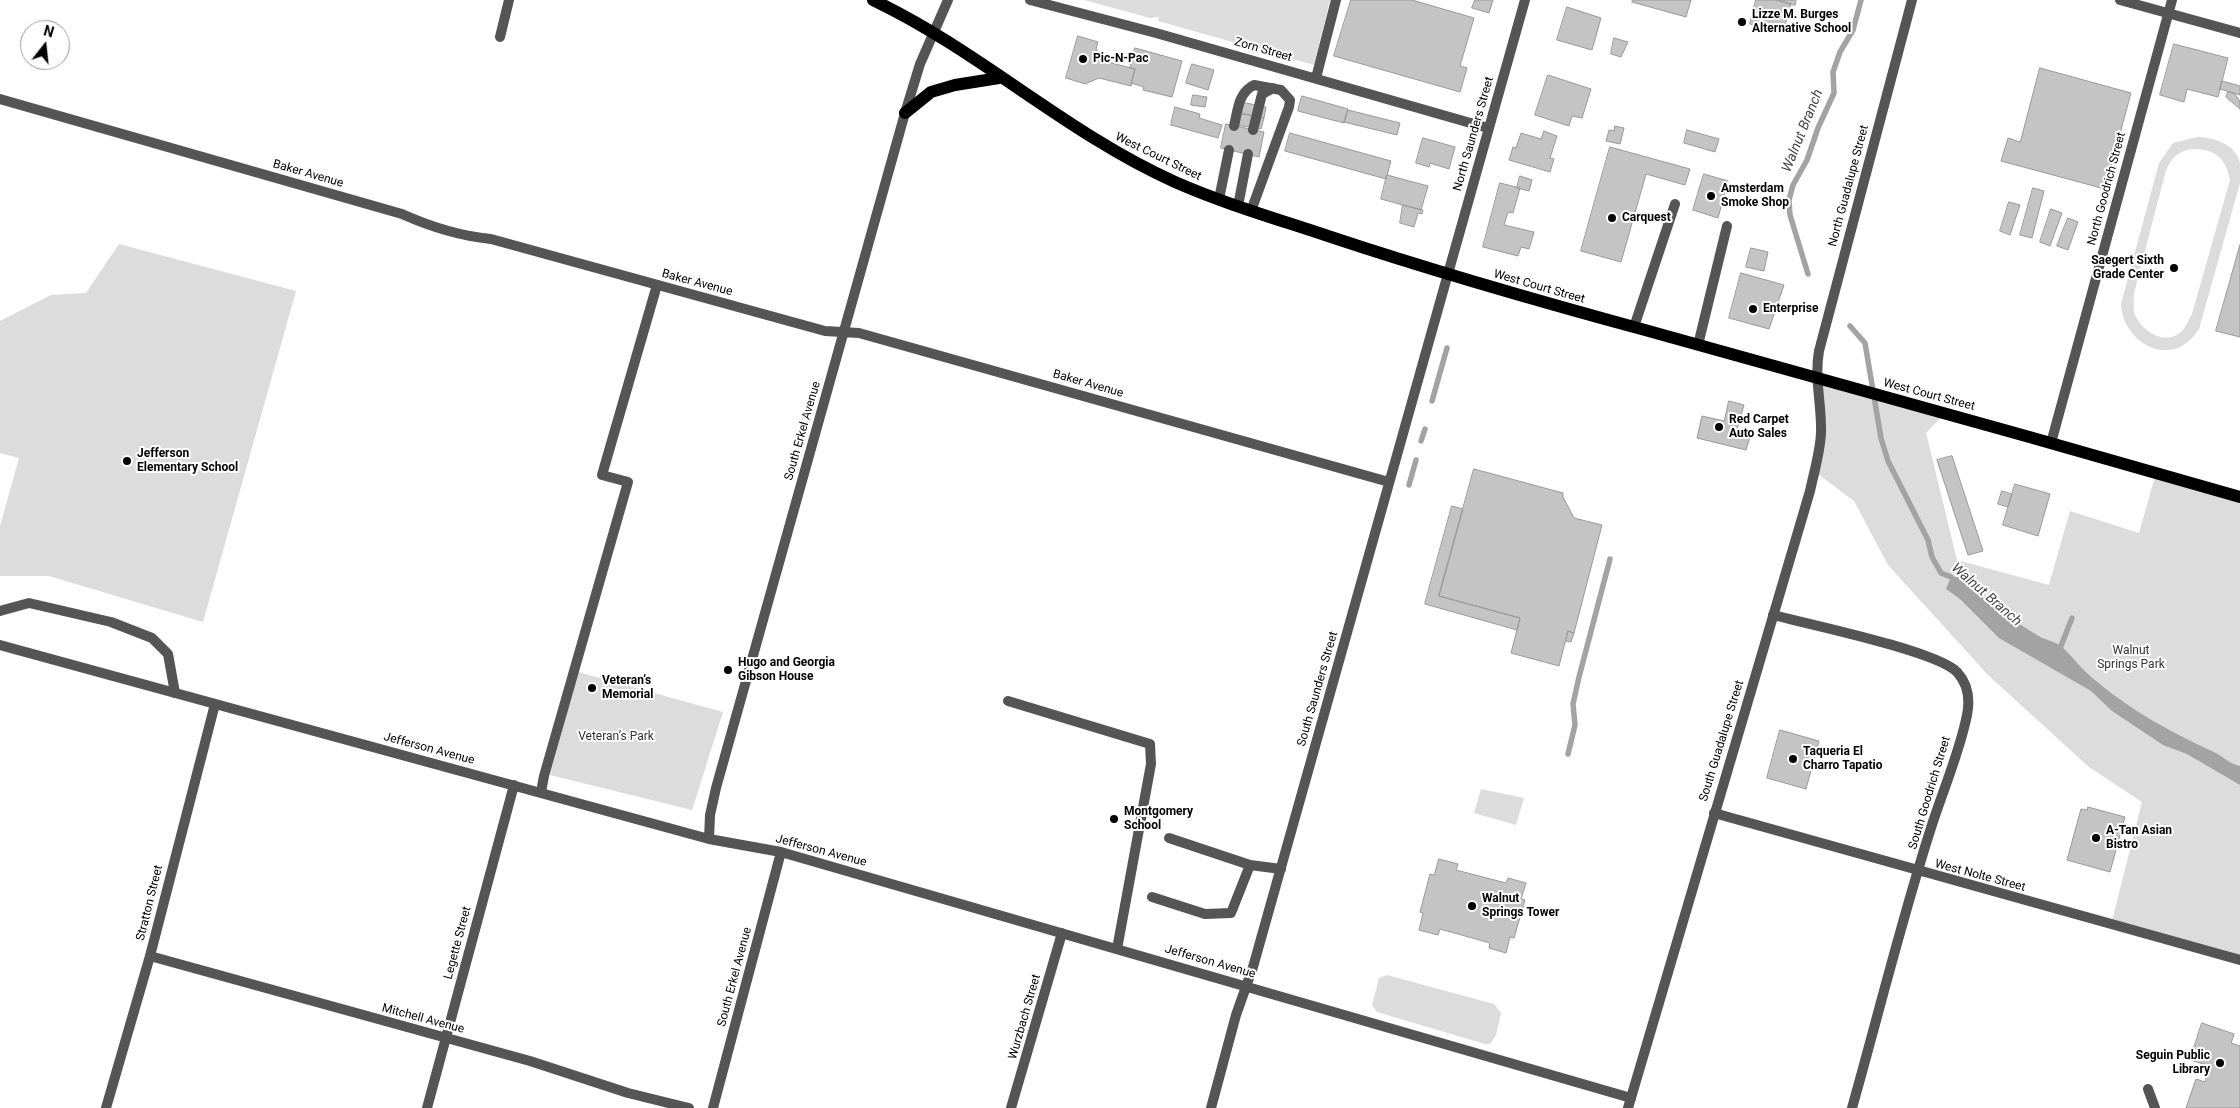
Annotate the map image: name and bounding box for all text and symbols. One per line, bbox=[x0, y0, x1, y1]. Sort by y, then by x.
place label: Lizze M. Burges Alternative School bbox=[1752, 8, 1851, 36]
marker: Lizze M. Burges Alternative School bbox=[1736, 16, 1748, 28]
north arrow bbox=[20, 20, 70, 70]
text: N bbox=[42, 22, 56, 41]
street label: Zorn Street bbox=[1233, 35, 1293, 65]
place label: Pic-N-Pac bbox=[1093, 52, 1148, 66]
marker: Pic-N-Pac bbox=[1077, 53, 1089, 65]
street label: North Saunders Street bbox=[1451, 75, 1497, 193]
water label: Walnut Branch bbox=[1779, 87, 1827, 175]
street label: North Guadalupe Street bbox=[1826, 124, 1872, 248]
street label: West Court Street bbox=[1113, 130, 1203, 184]
street label: North Goodrich Street bbox=[2085, 131, 2129, 247]
street label: Baker Avenue bbox=[271, 157, 345, 191]
place label: Amsterdam Smoke Shop bbox=[1721, 182, 1789, 210]
marker: Amsterdam Smoke Shop bbox=[1705, 190, 1717, 202]
place label: Carquest bbox=[1622, 211, 1671, 225]
marker: Carquest bbox=[1606, 212, 1618, 224]
place label: Saegert Sixth Grade Center bbox=[2091, 254, 2164, 282]
marker: Saegert Sixth Grade Center bbox=[2168, 262, 2180, 274]
street label: Baker Avenue bbox=[660, 267, 734, 299]
street label: West Court Street bbox=[1492, 267, 1586, 307]
place label: Enterprise bbox=[1763, 302, 1818, 316]
marker: Enterprise bbox=[1747, 303, 1759, 315]
street label: Baker Avenue bbox=[1051, 367, 1125, 401]
street label: West Court Street bbox=[1882, 376, 1976, 414]
street label: South Erkel Avenue bbox=[782, 380, 824, 482]
place label: Red Carpet Auto Sales bbox=[1729, 413, 1789, 441]
marker: Red Carpet Auto Sales bbox=[1713, 421, 1725, 433]
place label: Jefferson Elementary School bbox=[137, 447, 238, 475]
marker: Jefferson Elementary School bbox=[121, 455, 133, 467]
water label: Walnut Branch bbox=[1947, 560, 2025, 630]
street label: South Saunders Street bbox=[1295, 630, 1341, 748]
park label: Walnut Springs Park bbox=[2097, 644, 2165, 672]
place label: Hugo and Georgia Gibson House bbox=[738, 656, 835, 684]
marker: Hugo and Georgia Gibson House bbox=[722, 664, 734, 676]
place label: Veteran’s Memorial bbox=[602, 674, 653, 702]
street label: South Guadalupe Street bbox=[1697, 679, 1747, 803]
marker: Veteran’s Memorial bbox=[586, 682, 598, 694]
street label: Jefferson Avenue bbox=[382, 730, 476, 768]
park label: Veteran’s Park bbox=[578, 730, 654, 744]
street label: South Goodrich Street bbox=[1906, 735, 1954, 851]
place label: Taqueria El Charro Tapatio bbox=[1803, 745, 1883, 773]
marker: Taqueria El Charro Tapatio bbox=[1787, 753, 1799, 765]
place label: Montgomery School bbox=[1124, 805, 1193, 833]
marker: Montgomery School bbox=[1108, 813, 1120, 825]
place label: A-Tan Asian Bistro bbox=[2106, 824, 2172, 852]
street label: Jefferson Avenue bbox=[774, 832, 868, 870]
marker: A-Tan Asian Bistro bbox=[2090, 832, 2102, 844]
street label: West Nolte Street bbox=[1933, 857, 2027, 895]
street label: Stratton Street bbox=[134, 864, 166, 942]
place label: Walnut Springs Tower bbox=[1482, 892, 1559, 920]
marker: Walnut Springs Tower bbox=[1466, 900, 1478, 912]
street label: Legette Street bbox=[441, 905, 475, 981]
street label: South Erkel Avenue bbox=[715, 926, 755, 1028]
street label: Jefferson Avenue bbox=[1163, 942, 1257, 982]
street label: Wurzbach Street bbox=[1006, 973, 1044, 1061]
street label: Mitchell Avenue bbox=[380, 1001, 466, 1037]
place label: Seguin Public Library bbox=[2136, 1049, 2210, 1077]
marker: Seguin Public Library bbox=[2214, 1057, 2226, 1069]

